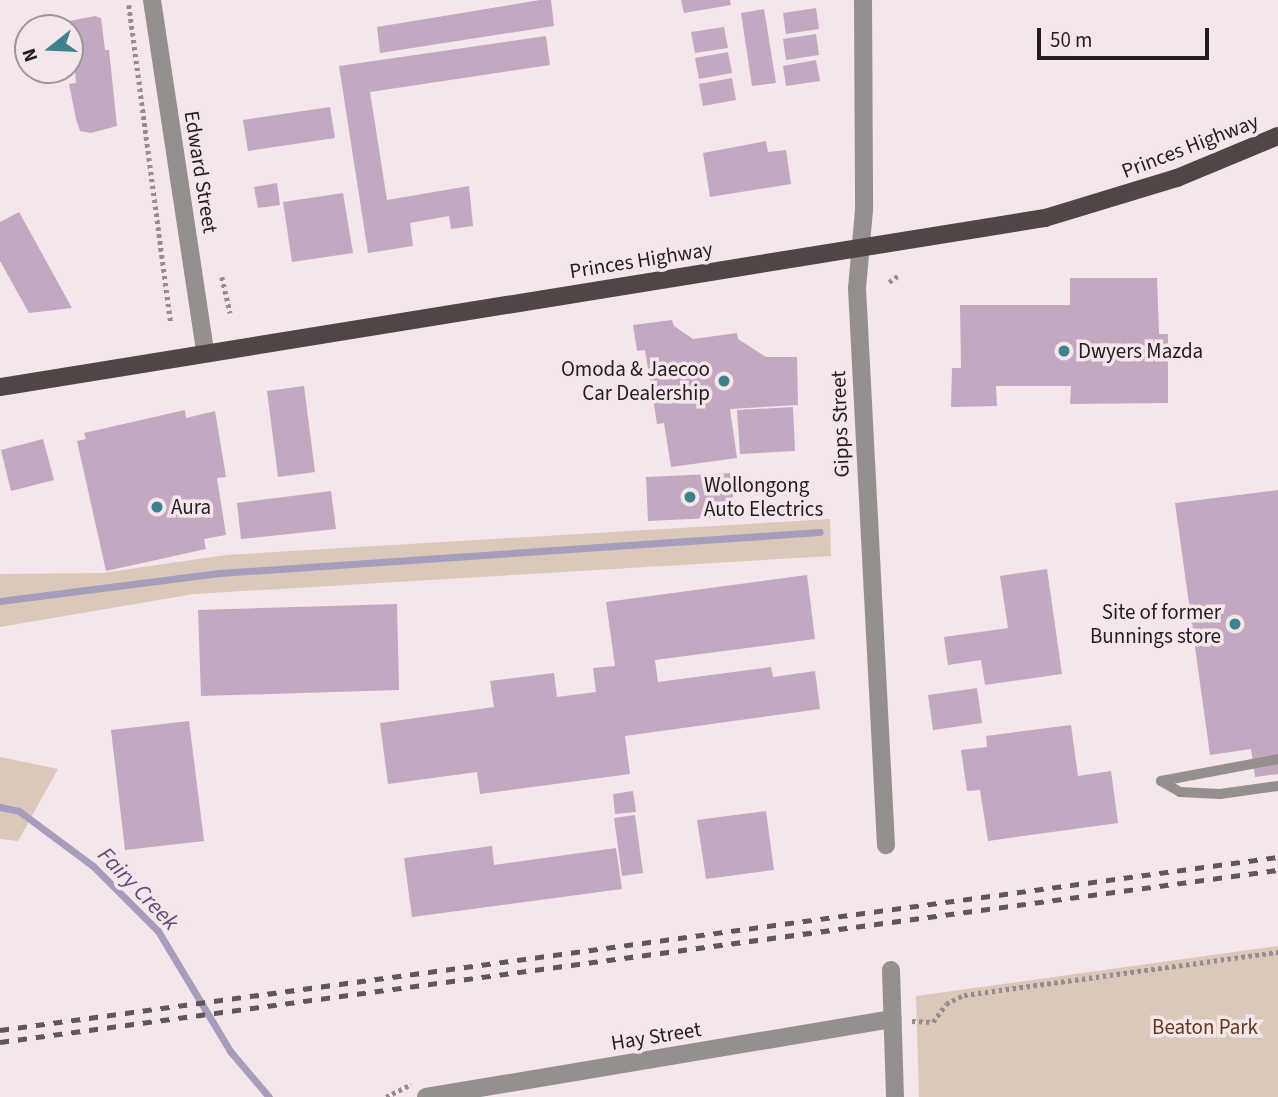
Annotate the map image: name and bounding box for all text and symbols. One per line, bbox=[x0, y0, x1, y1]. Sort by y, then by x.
north arrow bbox=[14, 14, 84, 84]
scale bar bbox=[1040, 14, 1212, 58]
text: 50 m bbox=[1050, 25, 1092, 55]
text: N bbox=[16, 45, 45, 65]
street label: Princes Highway bbox=[1118, 108, 1262, 184]
street label: Edward Street bbox=[179, 109, 223, 235]
street label: Princes Highway bbox=[568, 236, 714, 284]
place label: Dwyers Mazda bbox=[1078, 338, 1203, 364]
marker: Dwyers Mazda bbox=[1056, 343, 1072, 359]
place label: Omoda & Jaecoo Car Dealership bbox=[561, 356, 710, 406]
street label: Gipps Street bbox=[826, 370, 854, 478]
marker: Omoda & Jaecoo Car Dealership bbox=[716, 373, 732, 389]
place label: Wollongong Auto Electrics bbox=[704, 472, 823, 522]
marker: Wollongong Auto Electrics bbox=[682, 489, 698, 505]
place label: Aura bbox=[171, 494, 211, 520]
marker: Aura bbox=[149, 499, 165, 515]
place label: Site of former Bunnings store bbox=[1090, 599, 1221, 649]
marker: Site of former Bunnings store bbox=[1227, 616, 1243, 632]
water label: Fairy Creek bbox=[92, 842, 184, 936]
park label: Beaton Park bbox=[1152, 1014, 1258, 1040]
street label: Hay Street bbox=[609, 1016, 703, 1056]

